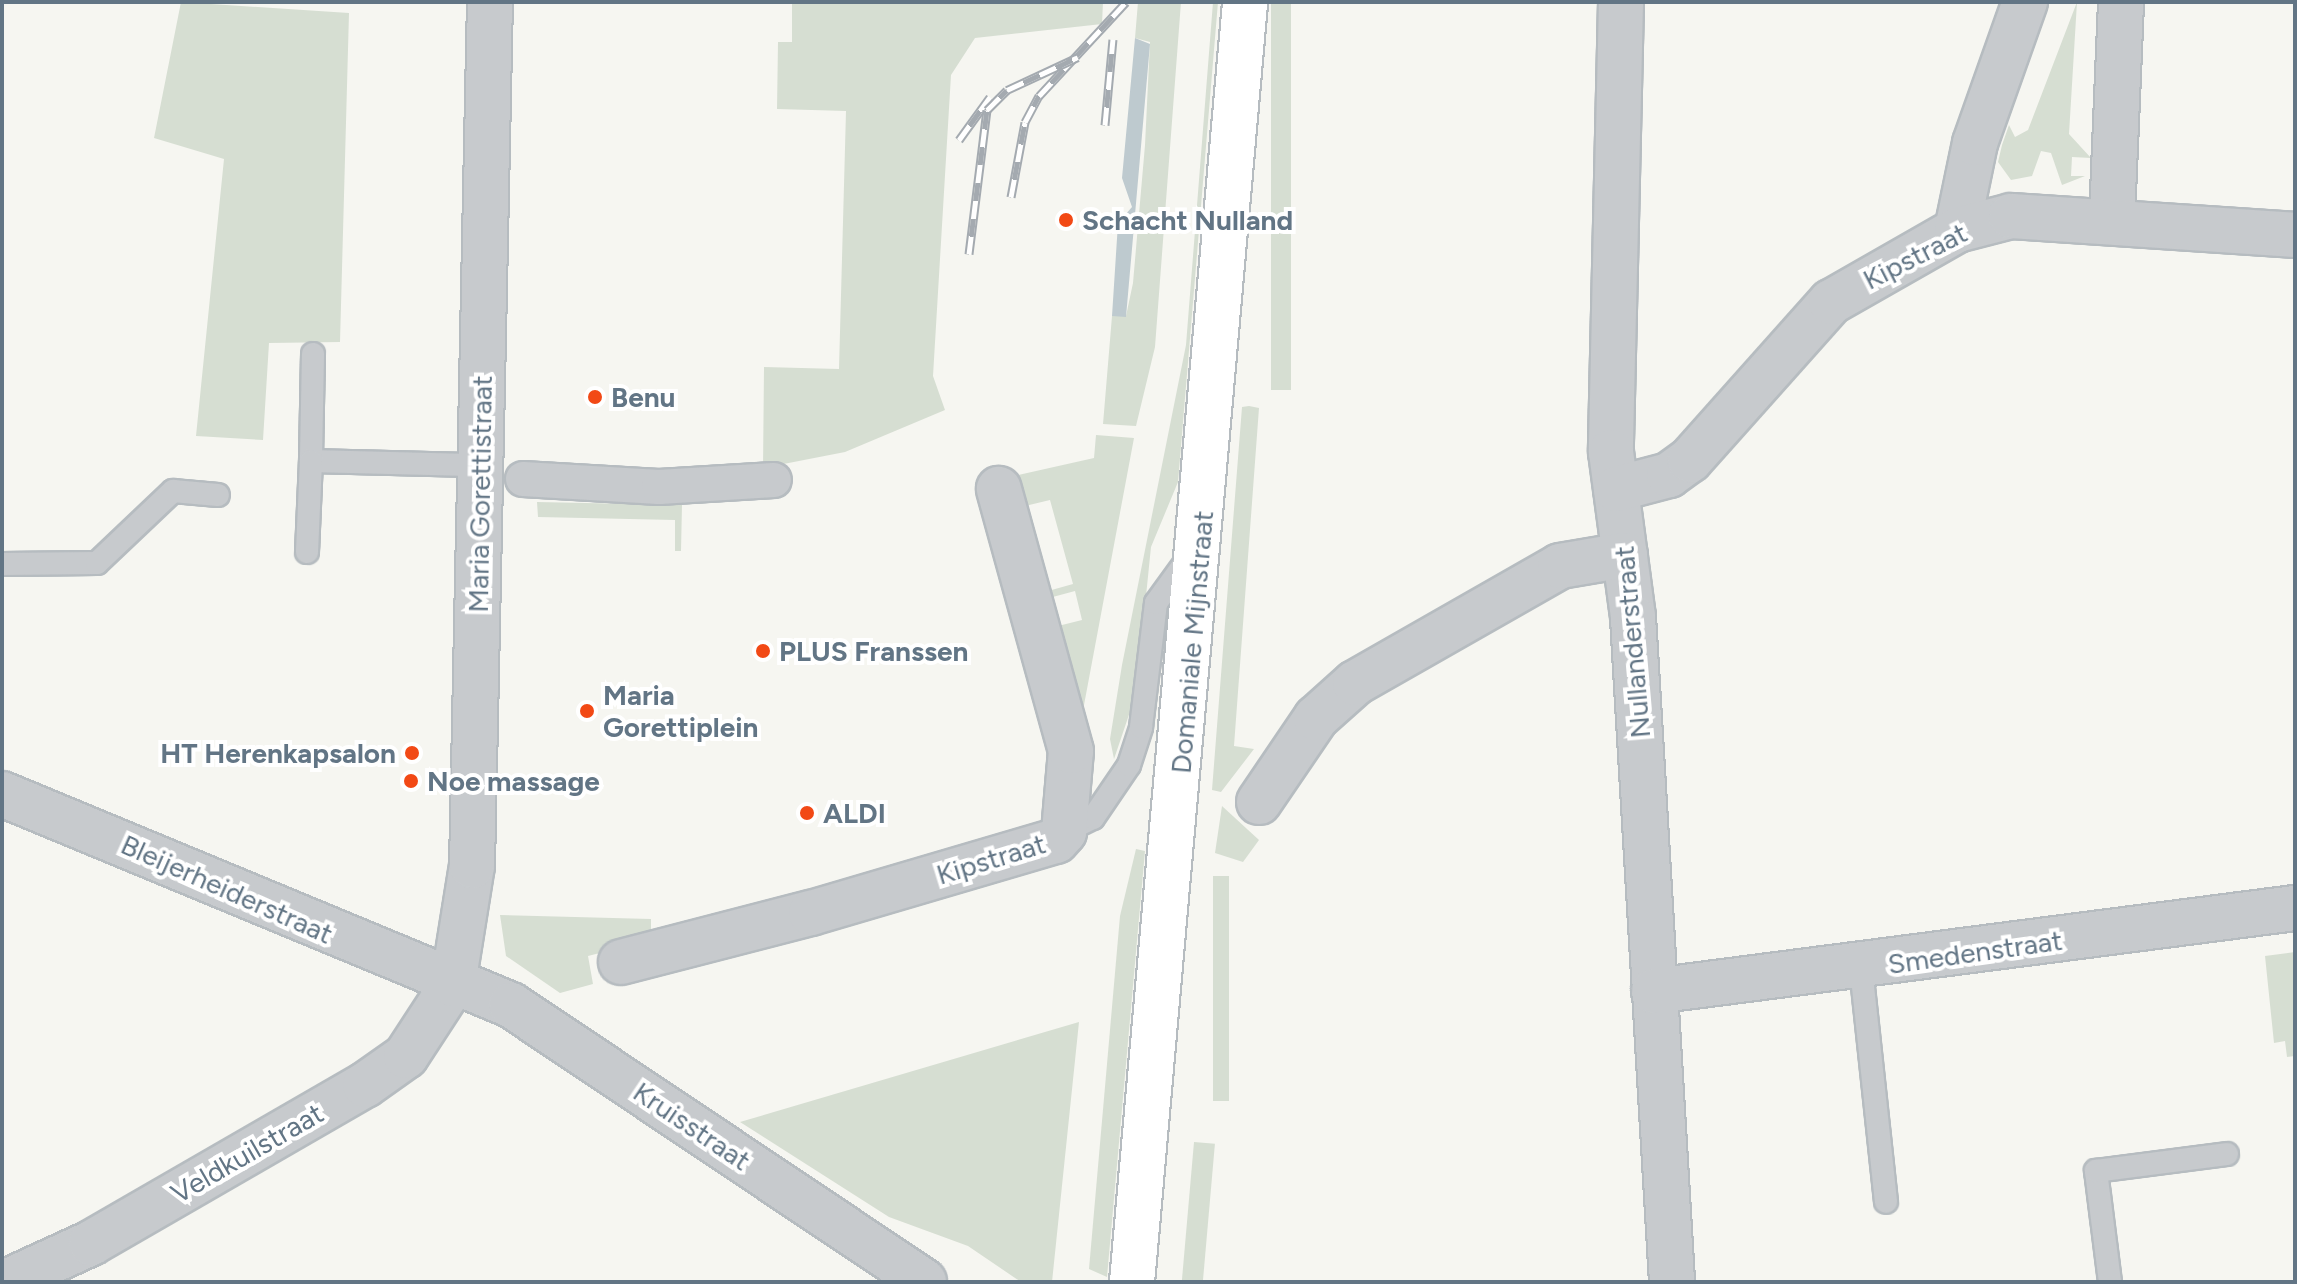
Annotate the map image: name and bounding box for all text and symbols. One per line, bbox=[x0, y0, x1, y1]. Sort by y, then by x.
place label: Schacht Nulland bbox=[1082, 203, 1293, 237]
marker: Schacht Nulland bbox=[1057, 211, 1075, 229]
street label: Kipstraat bbox=[1857, 216, 1973, 296]
street label: Maria Gorettistraat bbox=[461, 375, 499, 613]
place label: Benu bbox=[611, 380, 675, 414]
marker: Benu bbox=[586, 388, 604, 406]
street label: Domaniale Mijnstraat bbox=[1164, 509, 1220, 775]
street label: Nullanderstraat bbox=[1607, 544, 1657, 740]
place label: PLUS Franssen bbox=[779, 634, 968, 668]
marker: PLUS Franssen bbox=[754, 642, 772, 660]
place label: Maria Gorettiplein bbox=[603, 678, 759, 744]
marker: Maria Gorettiplein bbox=[578, 702, 596, 720]
place label: HT Herenkapsalon bbox=[160, 736, 396, 770]
marker: HT Herenkapsalon bbox=[403, 744, 421, 762]
place label: Noe massage bbox=[427, 764, 600, 798]
marker: Noe massage bbox=[402, 772, 420, 790]
place label: ALDI bbox=[823, 796, 886, 830]
marker: ALDI bbox=[798, 804, 816, 822]
street label: Bleijerheiderstraat bbox=[116, 827, 338, 951]
street label: Kipstraat bbox=[932, 827, 1050, 891]
street label: Smedenstraat bbox=[1886, 923, 2064, 981]
street label: Kruisstraat bbox=[627, 1075, 757, 1177]
street label: Veldkuilstraat bbox=[165, 1096, 329, 1210]

